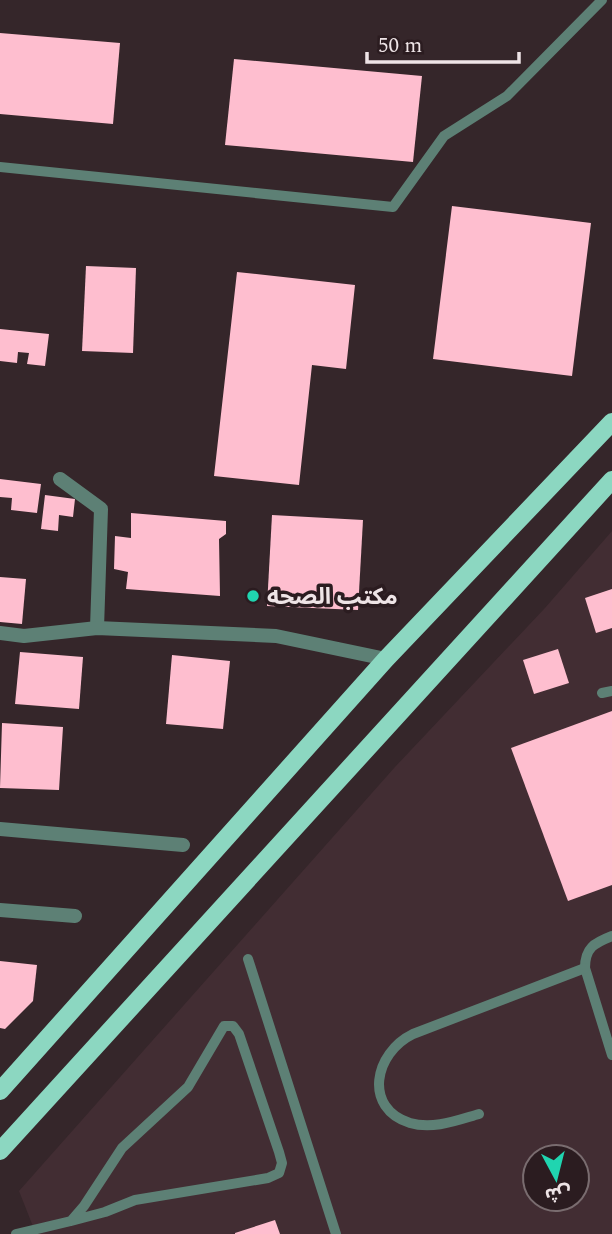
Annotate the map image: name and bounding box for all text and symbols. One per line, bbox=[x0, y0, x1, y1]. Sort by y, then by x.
scale bar bbox=[367, 21, 519, 65]
text: 50 m bbox=[378, 30, 422, 62]
place label: مكتب الصحه bbox=[267, 580, 398, 615]
marker: مكتب الصحه bbox=[245, 588, 261, 604]
north arrow bbox=[521, 1143, 591, 1213]
text: ش bbox=[543, 1177, 573, 1209]

